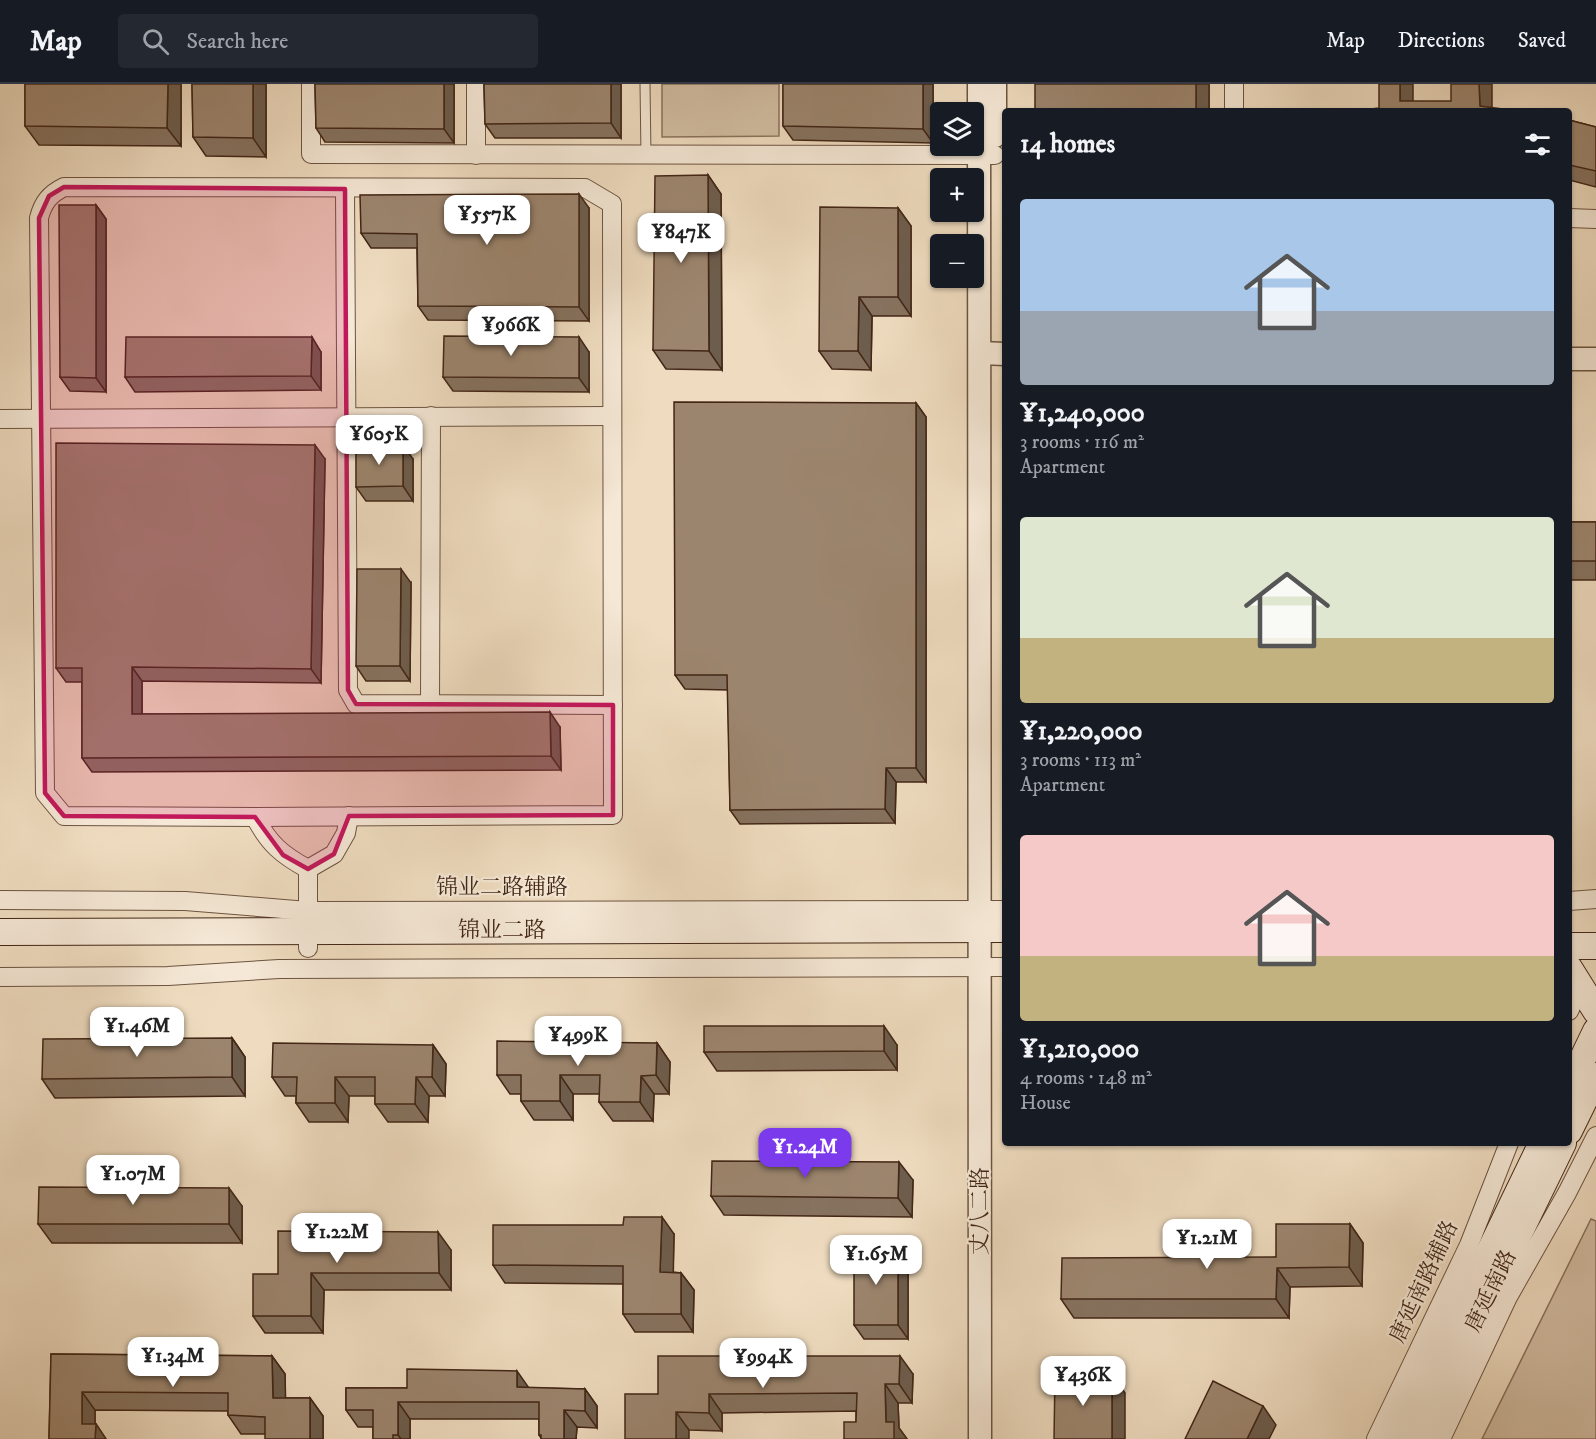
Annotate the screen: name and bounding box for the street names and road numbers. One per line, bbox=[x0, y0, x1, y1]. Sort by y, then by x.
street label: 锦业二路辅路 bbox=[436, 874, 568, 901]
street label: 锦业二路 bbox=[458, 917, 546, 944]
street label: 丈八二路 bbox=[967, 1167, 994, 1255]
street label: 唐延南路辅路 bbox=[1384, 1216, 1464, 1348]
street label: 唐延南路 bbox=[1460, 1246, 1522, 1336]

